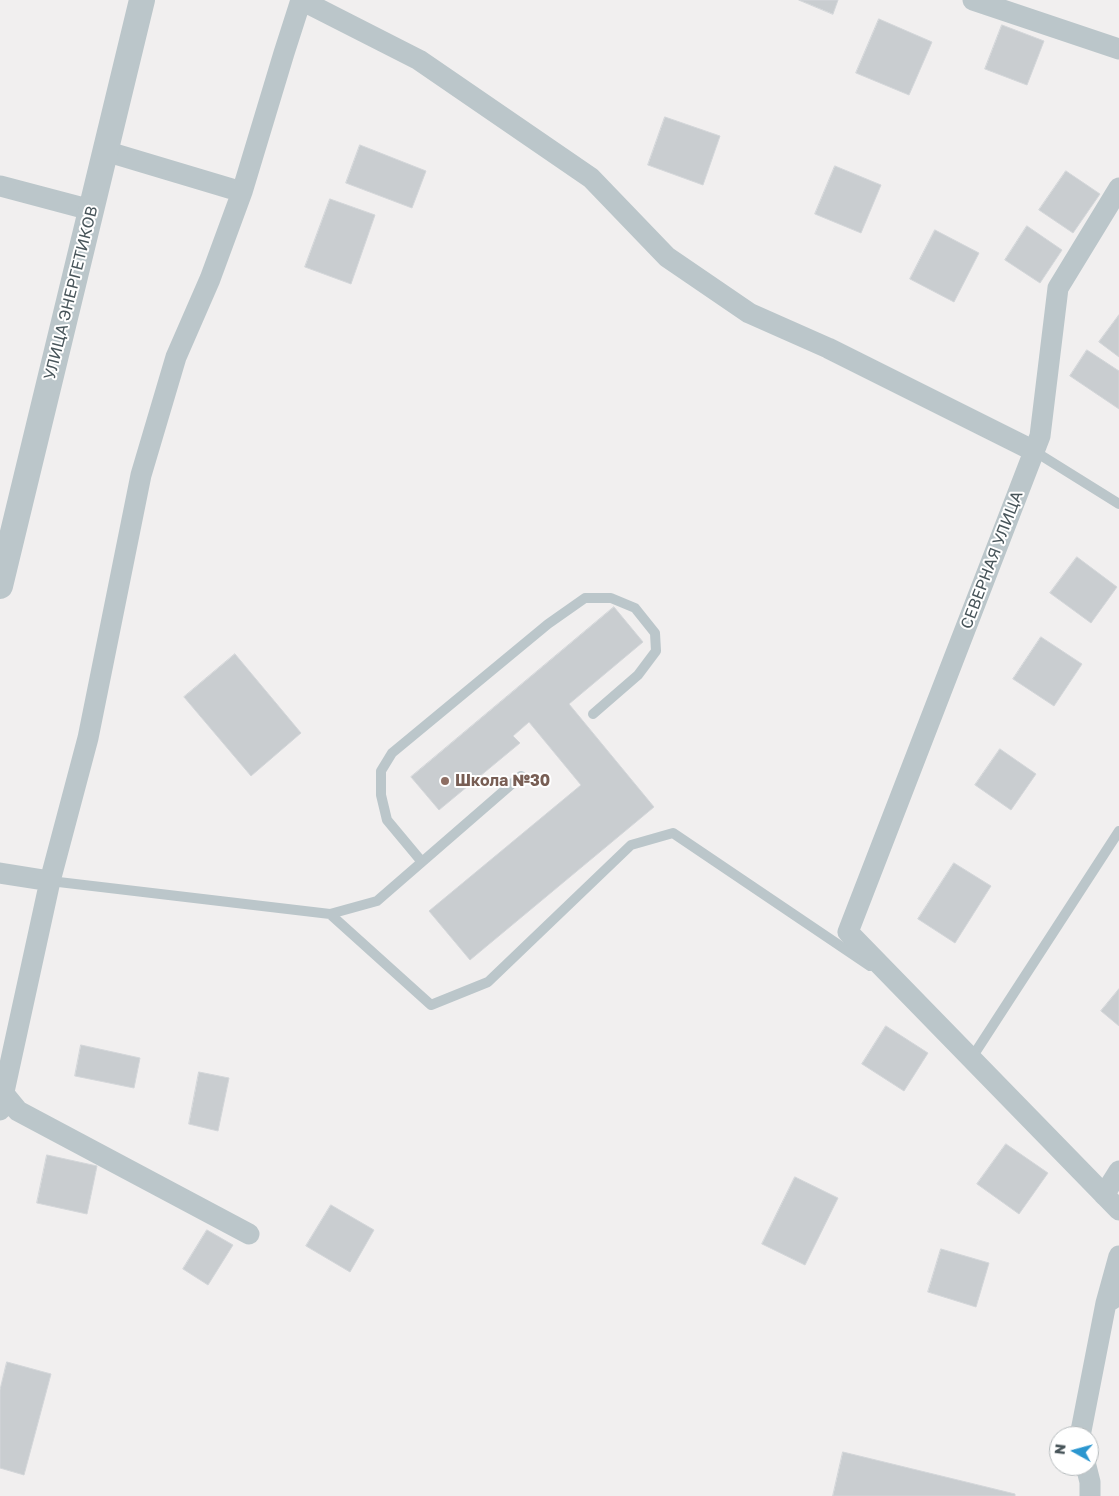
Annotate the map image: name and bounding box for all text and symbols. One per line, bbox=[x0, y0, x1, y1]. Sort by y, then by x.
street label: УЛИЦА ЭНЕРГЕТИКОВ bbox=[40, 204, 102, 382]
street label: СЕВЕРНАЯ УЛИЦА bbox=[957, 488, 1027, 632]
place label: Школа №30 bbox=[455, 771, 550, 791]
marker: Школа №30 bbox=[439, 775, 451, 787]
north arrow bbox=[1049, 1426, 1099, 1476]
text: N bbox=[1051, 1443, 1069, 1456]

